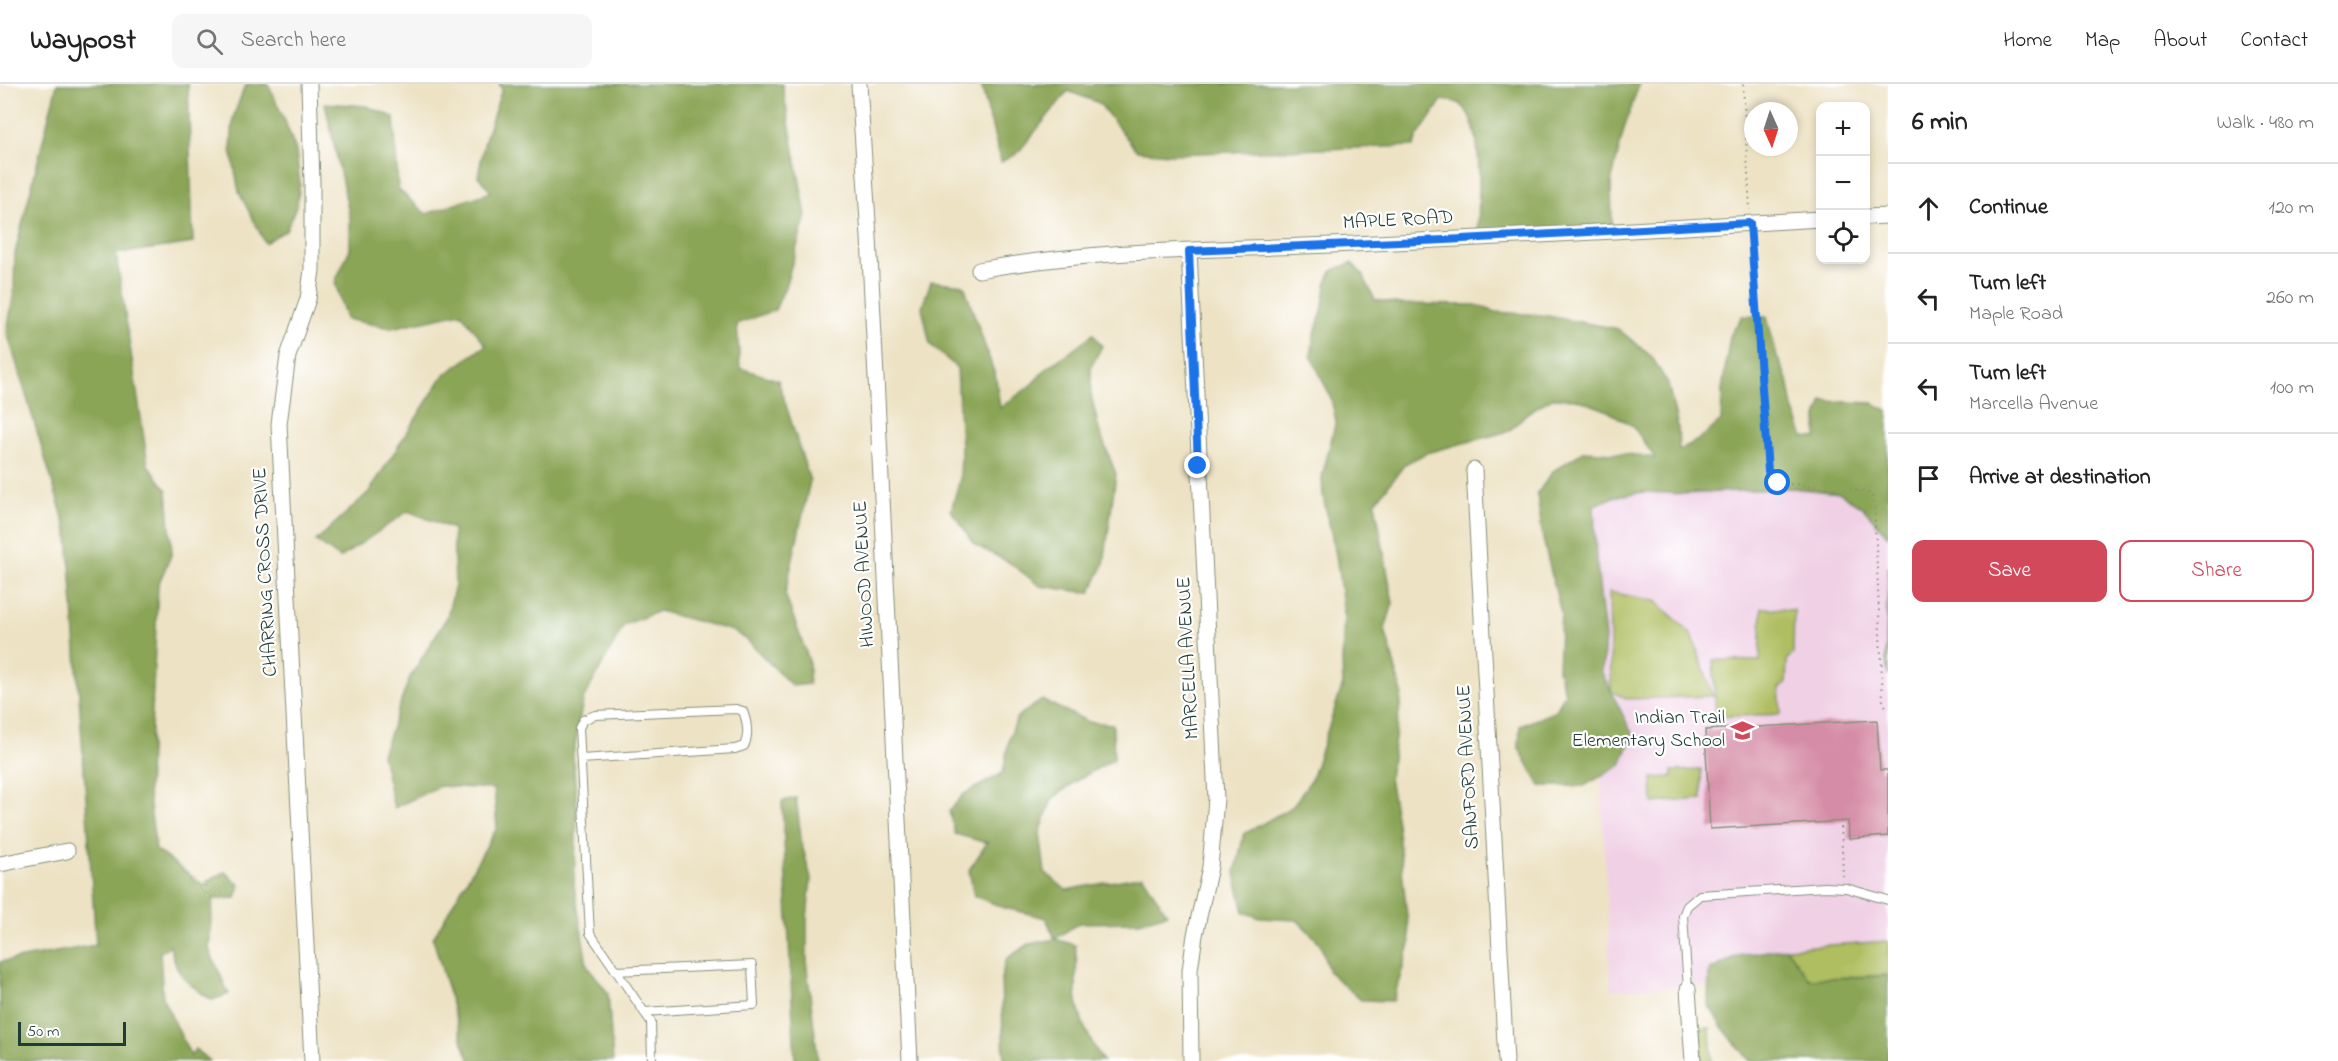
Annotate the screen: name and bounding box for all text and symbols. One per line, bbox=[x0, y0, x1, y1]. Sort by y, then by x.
search box bbox=[172, 14, 592, 68]
text: Waypost bbox=[30, 21, 136, 62]
icon: search bbox=[193, 25, 226, 58]
text: Search here bbox=[241, 25, 346, 57]
text: Home bbox=[2003, 26, 2052, 56]
text: Map bbox=[2085, 26, 2120, 56]
text: About bbox=[2153, 26, 2207, 56]
text: Contact bbox=[2240, 26, 2308, 56]
north arrow bbox=[1744, 102, 1798, 156]
map controls bbox=[1816, 102, 1870, 264]
button: + bbox=[1816, 102, 1870, 156]
text: 6 min bbox=[1912, 104, 1968, 142]
text: Walk · 480 m bbox=[2216, 109, 2314, 138]
button: − bbox=[1816, 156, 1870, 210]
icon: ahead bbox=[1912, 192, 1945, 225]
text: Continue bbox=[1969, 192, 2048, 224]
text: 120 m bbox=[2269, 194, 2314, 223]
street label: MAPLE ROAD bbox=[1342, 204, 1454, 238]
button: locate bbox=[1816, 210, 1870, 264]
text: Turn left bbox=[1969, 268, 2046, 300]
icon: left bbox=[1912, 282, 1945, 315]
text: 260 m bbox=[2266, 284, 2314, 313]
text: Maple Road bbox=[1969, 300, 2063, 329]
text: Turn left bbox=[1969, 358, 2046, 390]
icon: left bbox=[1912, 372, 1945, 405]
text: 100 m bbox=[2270, 374, 2314, 403]
text: Marcella Avenue bbox=[1969, 390, 2098, 419]
route end bbox=[1184, 452, 1210, 478]
icon: arrive bbox=[1912, 462, 1945, 495]
text: Arrive at destination bbox=[1969, 462, 2151, 494]
street label: CHARRING CROSS DRIVE bbox=[246, 467, 286, 677]
route start bbox=[1764, 469, 1790, 495]
street label: HIWOOD AVENUE bbox=[847, 500, 883, 648]
button: Save bbox=[1912, 540, 2107, 602]
button: Share bbox=[2119, 540, 2314, 602]
street label: MARCELLA AVENUE bbox=[1170, 576, 1208, 740]
street label: SANFORD AVENUE bbox=[1450, 684, 1488, 850]
place label: Indian Trail Elementary School bbox=[1572, 704, 1725, 756]
school or university icon: Indian Trail Elementary School bbox=[1730, 717, 1756, 743]
scale bar bbox=[18, 1019, 126, 1046]
text: 50 m bbox=[27, 1020, 59, 1044]

